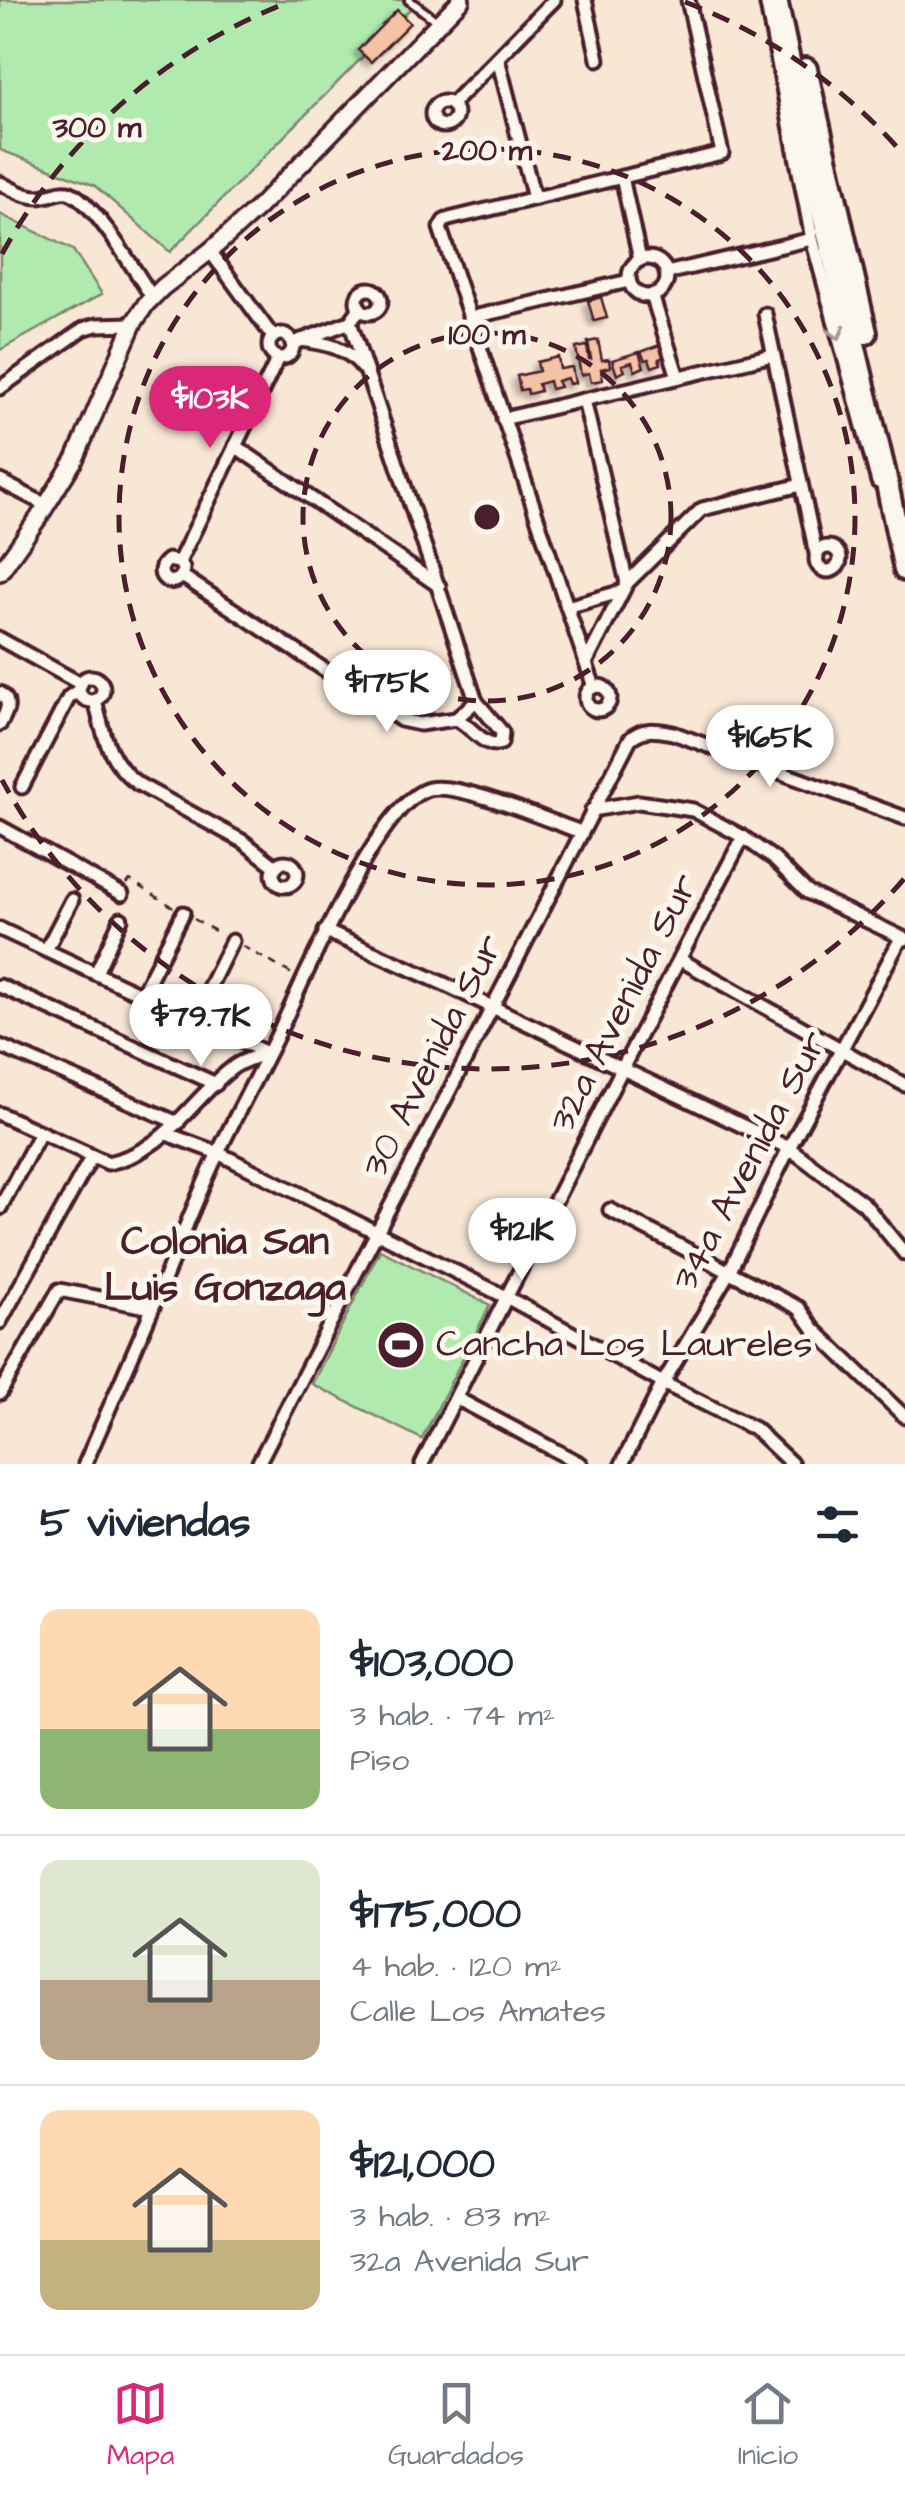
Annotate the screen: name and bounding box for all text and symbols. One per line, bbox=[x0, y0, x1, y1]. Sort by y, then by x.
text: 300 m bbox=[52, 107, 142, 149]
text: 200 m bbox=[441, 130, 533, 172]
text: 100 m bbox=[448, 314, 526, 356]
one-way arrow bbox=[825, 324, 846, 342]
pin: $103K bbox=[140, 366, 280, 451]
text: $103K bbox=[171, 376, 249, 421]
centre of rings bbox=[469, 499, 505, 535]
pin: $175K bbox=[317, 650, 457, 735]
text: $175K bbox=[345, 660, 429, 705]
pin: $165K bbox=[700, 705, 840, 790]
text: $165K bbox=[728, 715, 812, 760]
street label: 32a Avenida Sur bbox=[536, 865, 712, 1141]
street label: 30 Avenida Sur bbox=[349, 925, 517, 1187]
pin: $79.7K bbox=[120, 984, 282, 1069]
text: $79.7K bbox=[151, 994, 251, 1039]
street label: 34a Avenida Sur bbox=[659, 1022, 841, 1300]
pin: $121K bbox=[452, 1198, 592, 1283]
text: $121K bbox=[490, 1208, 554, 1253]
district label: Colonia San Luis Gonzaga bbox=[104, 1215, 346, 1317]
sports icon: Cancha Los Laureles bbox=[375, 1319, 427, 1371]
place label: Cancha Los Laureles bbox=[436, 1319, 813, 1371]
text: 5 viviendas bbox=[40, 1495, 251, 1553]
icon: filters bbox=[810, 1497, 865, 1552]
text: $103,000 bbox=[350, 1635, 514, 1693]
icon: home bbox=[120, 1649, 240, 1769]
text: 3 hab. · 74 m² bbox=[350, 1693, 555, 1738]
text: Piso bbox=[350, 1738, 409, 1783]
text: $175,000 bbox=[350, 1886, 521, 1944]
icon: home bbox=[120, 1900, 240, 2020]
text: 4 hab. · 120 m² bbox=[350, 1944, 562, 1989]
text: Calle Los Amates bbox=[350, 1989, 606, 2034]
text: $121,000 bbox=[350, 2136, 495, 2194]
icon: home bbox=[120, 2150, 240, 2270]
text: 3 hab. · 83 m² bbox=[350, 2194, 551, 2239]
text: 32a Avenida Sur bbox=[350, 2239, 589, 2284]
tab: Mapa bbox=[107, 2376, 174, 2475]
tab: Guardados bbox=[388, 2376, 524, 2475]
tab: Inicio bbox=[738, 2376, 798, 2475]

